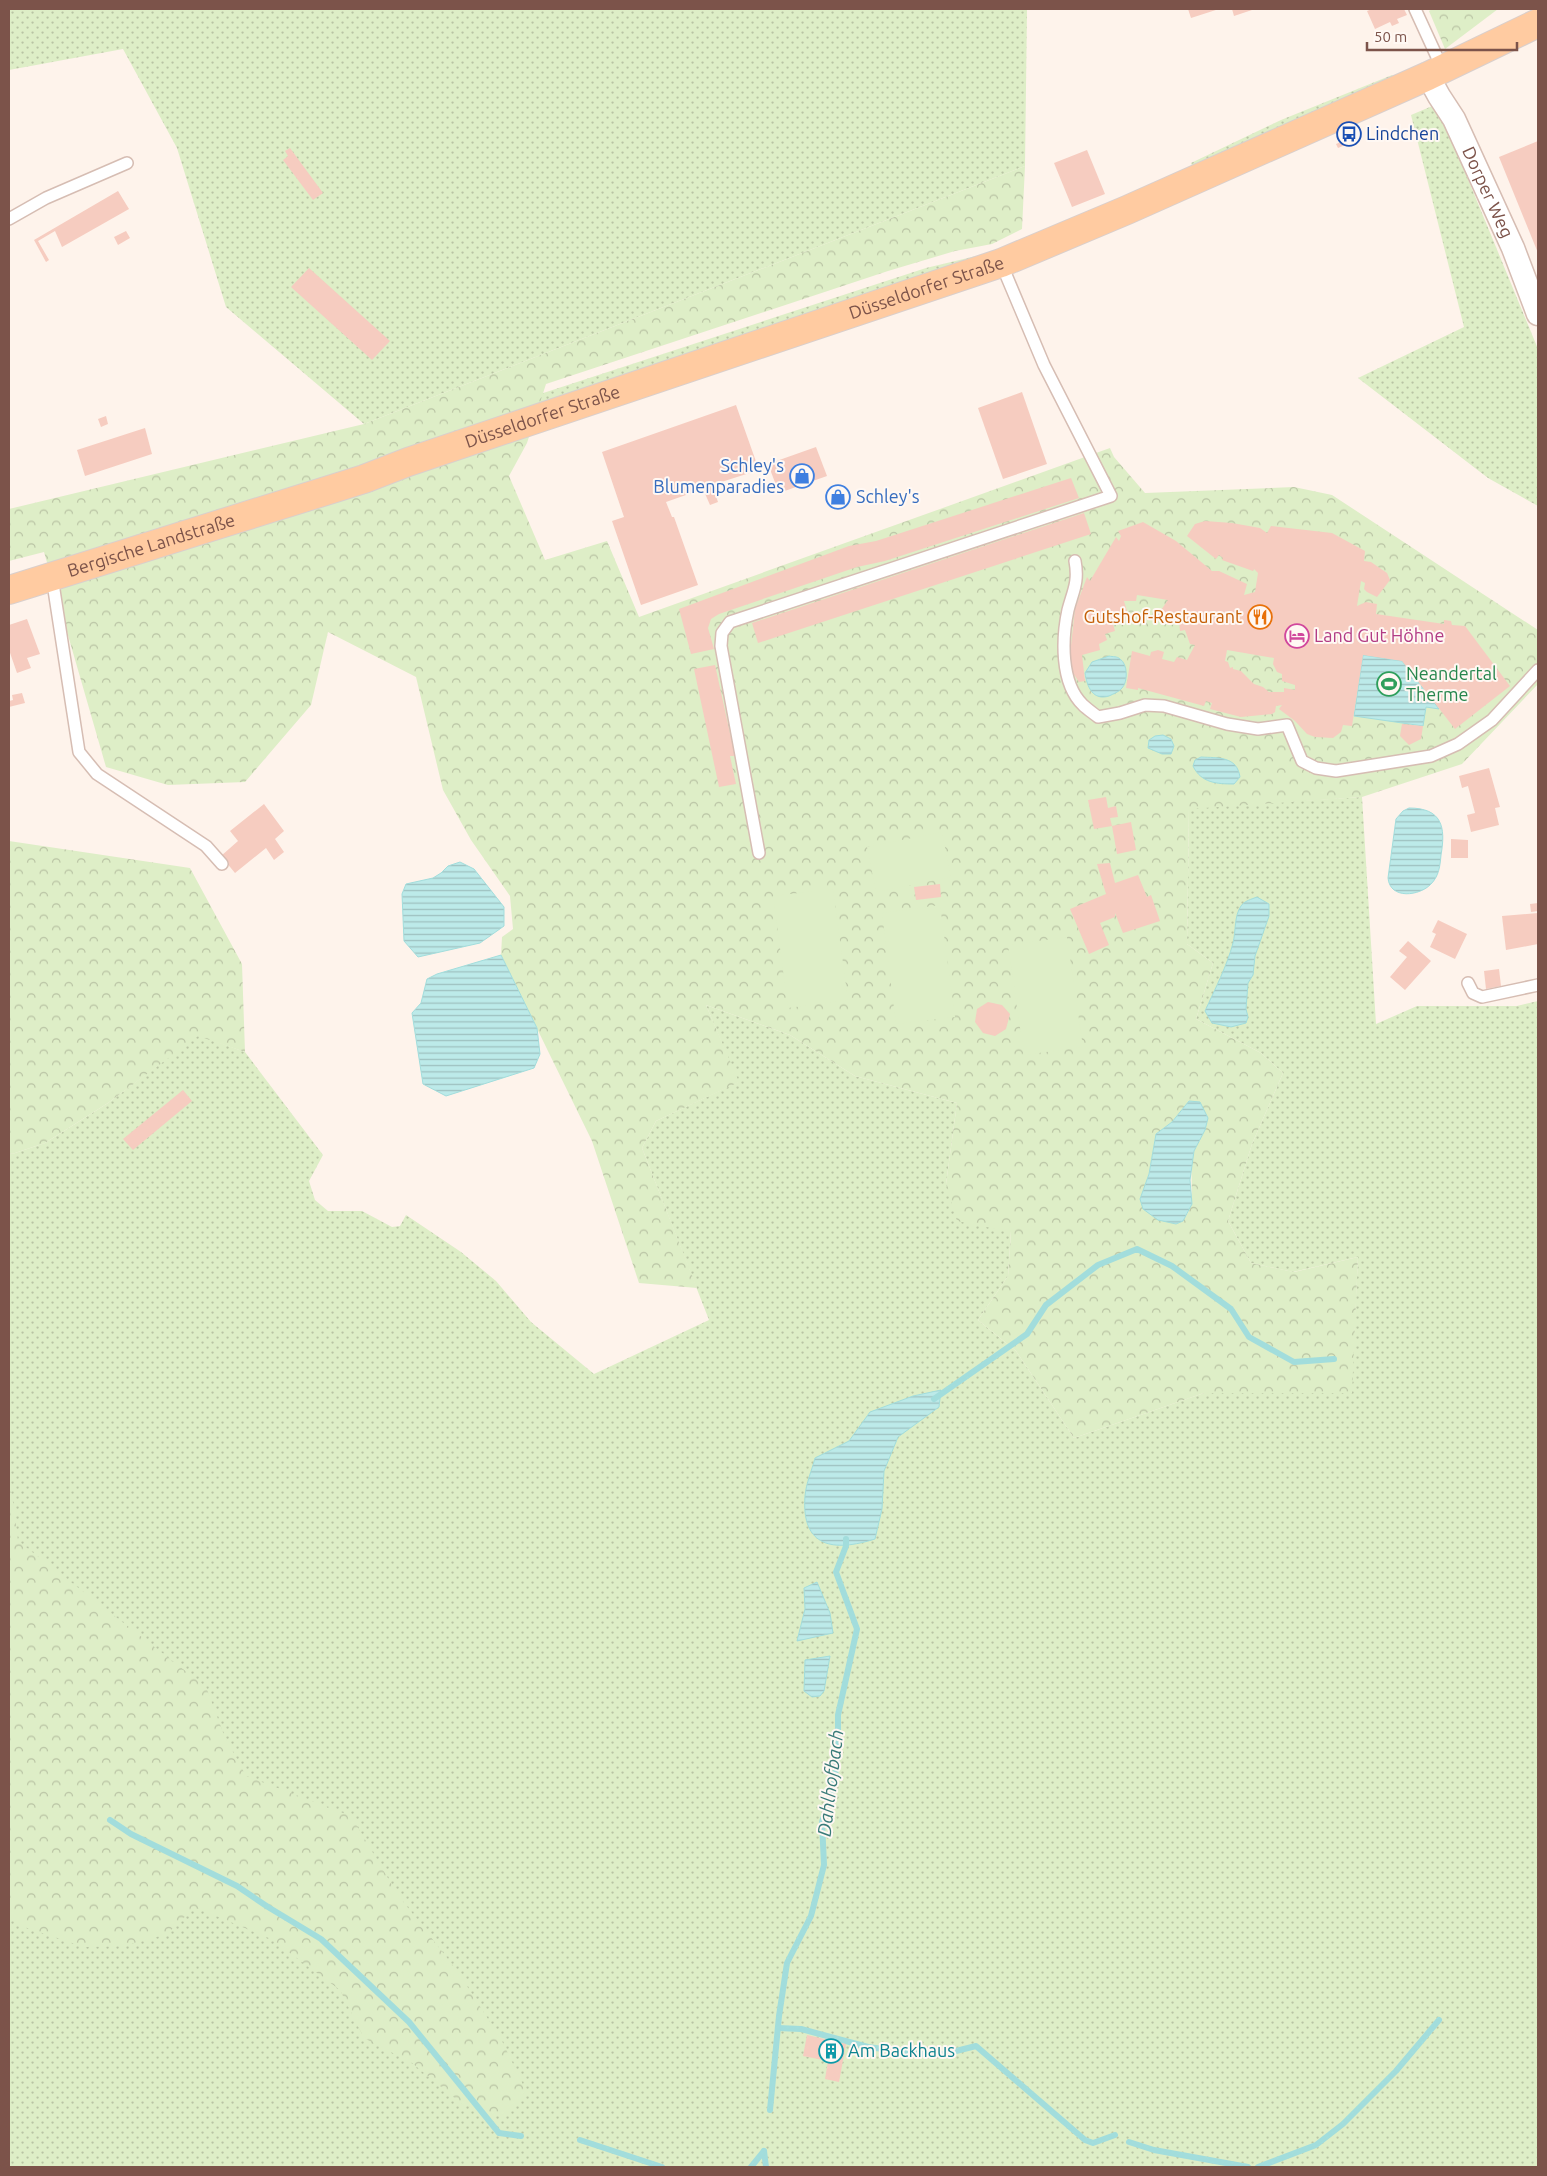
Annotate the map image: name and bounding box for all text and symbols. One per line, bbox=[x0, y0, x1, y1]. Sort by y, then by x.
scale bar bbox=[1367, 20, 1517, 52]
text: 50 m bbox=[1374, 28, 1407, 45]
bus stop icon: Lindchen bbox=[1336, 121, 1362, 147]
place label: Lindchen bbox=[1366, 123, 1439, 143]
street label: Dorper Weg bbox=[1459, 143, 1518, 241]
street label: Düsseldorfer Straße bbox=[846, 252, 1006, 322]
street label: Düsseldorfer Straße bbox=[462, 381, 622, 451]
place label: Schley's Blumenparadies bbox=[653, 455, 784, 496]
shop icon: Schley's Blumenparadies bbox=[789, 463, 815, 489]
shop icon: Schley's bbox=[825, 484, 851, 510]
place label: Schley's bbox=[856, 486, 920, 506]
street label: Bergische Landstraße bbox=[65, 509, 237, 580]
restaurant icon: Gutshof-Restaurant bbox=[1247, 604, 1273, 630]
place label: Gutshof-Restaurant bbox=[1084, 606, 1242, 626]
hotel icon: Land Gut Höhne bbox=[1284, 623, 1310, 649]
place label: Land Gut Höhne bbox=[1314, 625, 1444, 645]
place label: Neandertal Therme bbox=[1406, 663, 1497, 704]
sports icon: Neandertal Therme bbox=[1376, 671, 1402, 697]
water label: Dahlhofbach bbox=[813, 1728, 847, 1838]
building icon: Am Backhaus bbox=[818, 2038, 844, 2064]
place label: Am Backhaus bbox=[848, 2040, 955, 2060]

